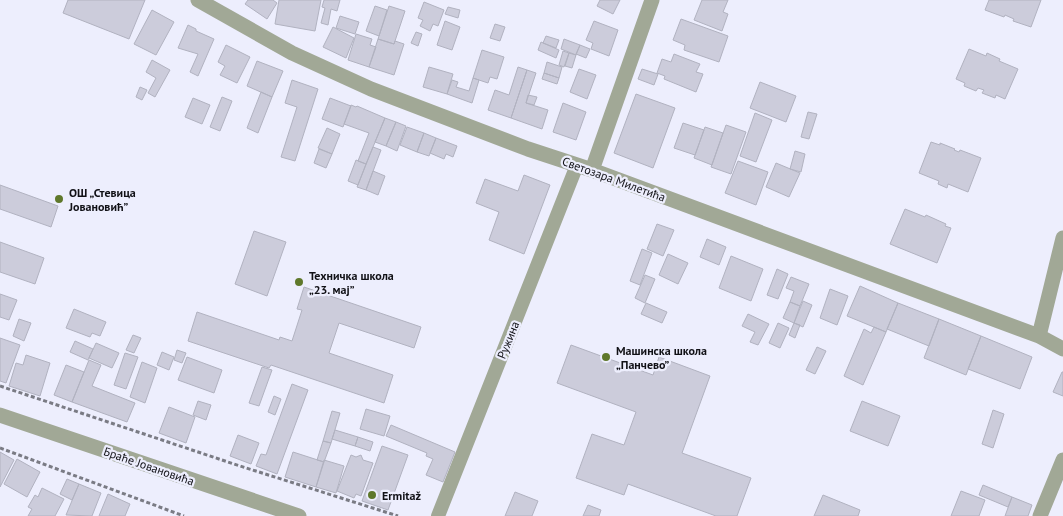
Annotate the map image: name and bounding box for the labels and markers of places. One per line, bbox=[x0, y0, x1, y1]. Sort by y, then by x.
place label: ОШ „Стевица Јовановић” bbox=[68, 185, 136, 214]
marker: ОШ „Стевица Јовановић” bbox=[53, 193, 65, 205]
place label: Техничка школа „23. мај” bbox=[309, 268, 394, 297]
marker: Техничка школа „23. мај” bbox=[293, 276, 305, 288]
place label: Машинска школа „Панчево” bbox=[616, 343, 707, 372]
marker: Машинска школа „Панчево” bbox=[600, 351, 612, 363]
place label: Ermitaž bbox=[382, 488, 422, 503]
marker: Ermitaž bbox=[366, 489, 378, 501]

